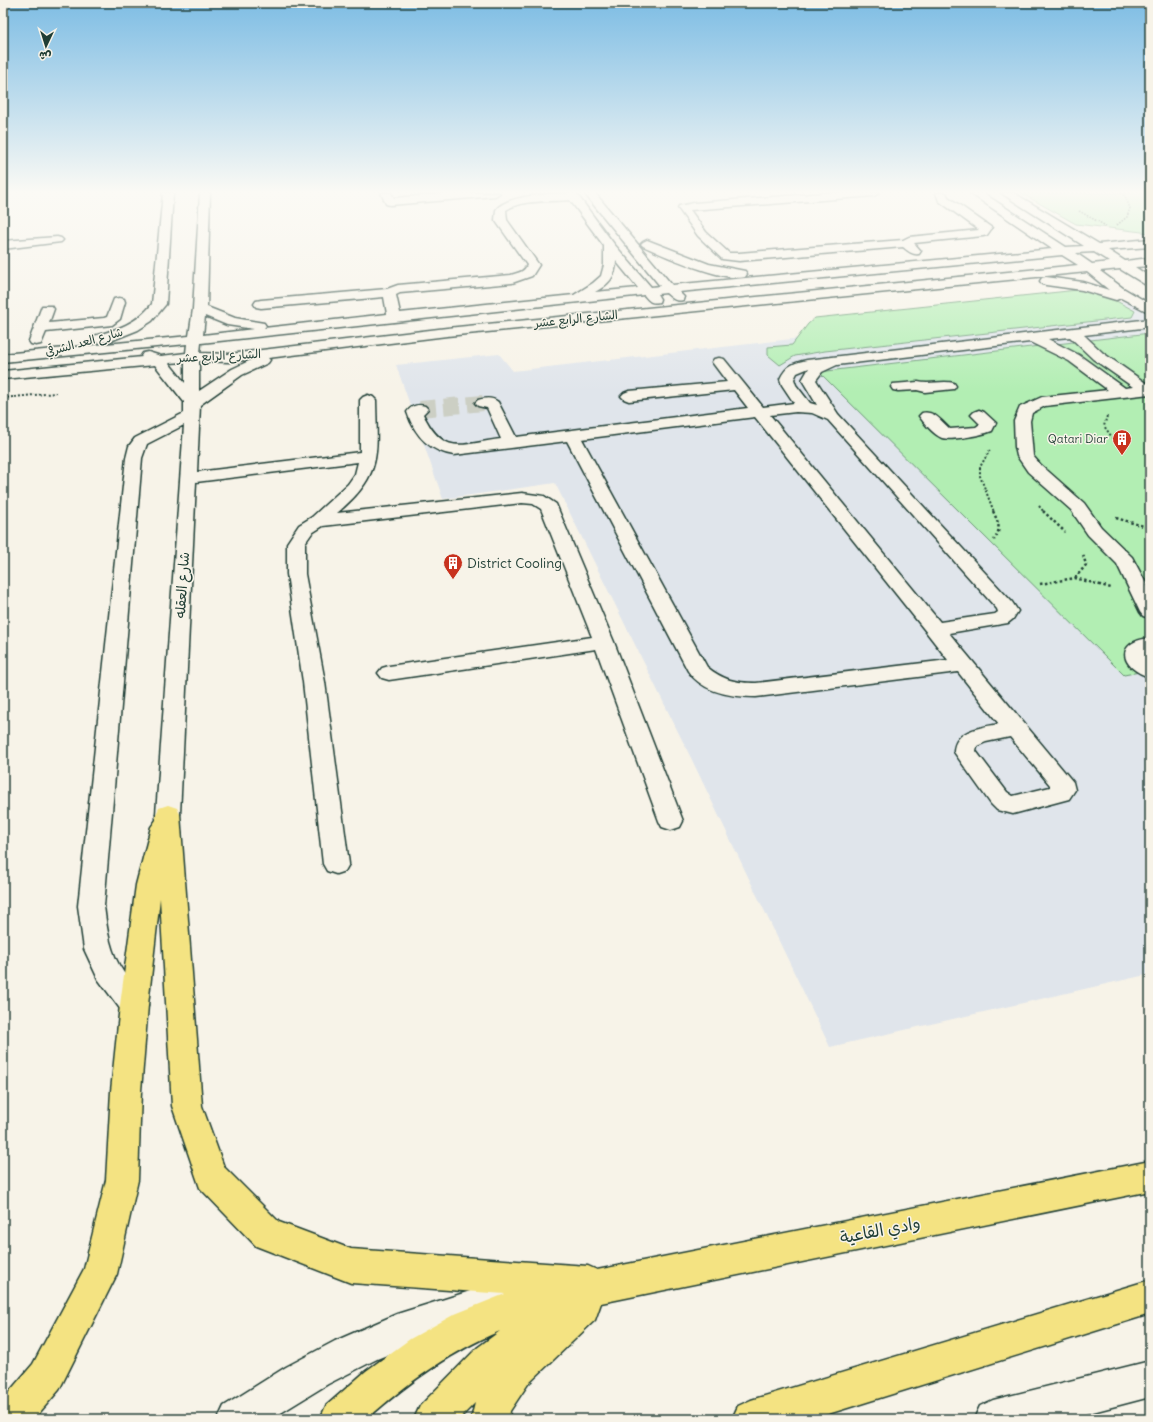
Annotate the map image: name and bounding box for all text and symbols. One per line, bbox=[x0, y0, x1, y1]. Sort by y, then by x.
north arrow bbox=[26, 26, 66, 66]
text: ش bbox=[39, 49, 52, 63]
street label: الشارع الرابع عشر bbox=[532, 307, 619, 332]
street label: شارع العد الشرقي bbox=[43, 324, 125, 361]
street label: الشارع الرابع عشر bbox=[176, 346, 262, 367]
building icon: Qatari Diar bbox=[1111, 428, 1133, 456]
place label: Qatari Diar bbox=[1048, 431, 1108, 446]
street label: شارع العقله bbox=[171, 551, 194, 619]
building icon: District Cooling bbox=[442, 552, 464, 580]
place label: District Cooling bbox=[467, 554, 562, 572]
street label: وادي القاعية bbox=[838, 1211, 922, 1251]

